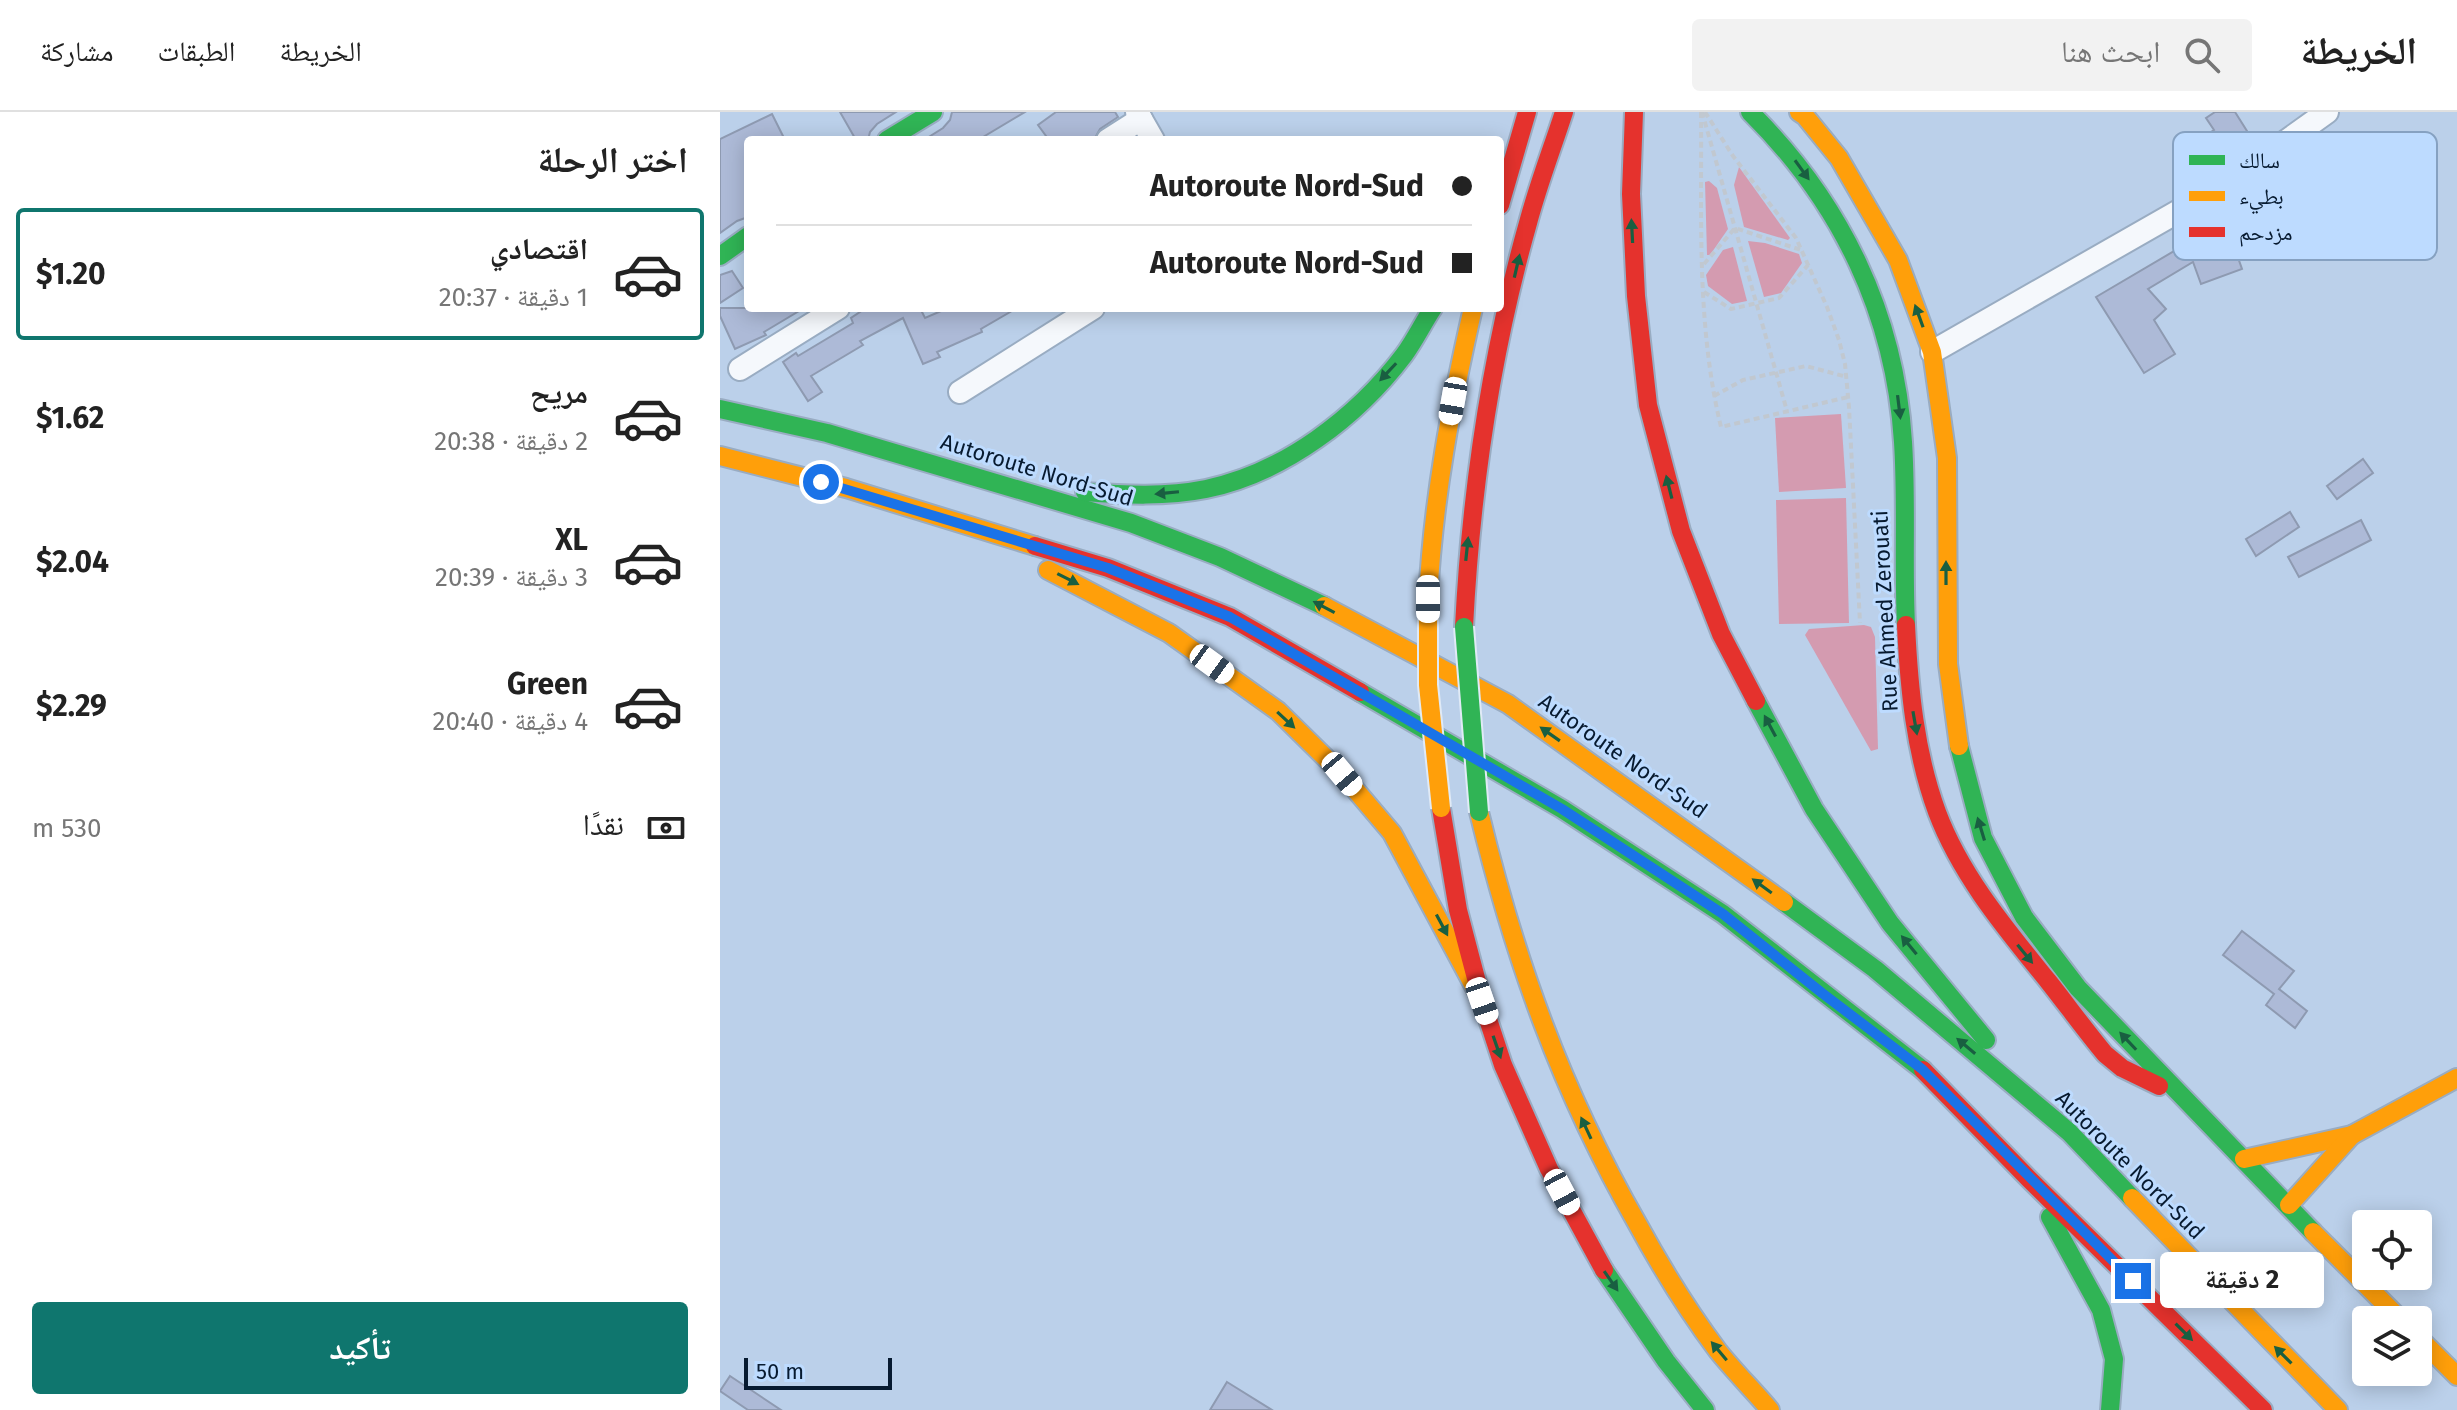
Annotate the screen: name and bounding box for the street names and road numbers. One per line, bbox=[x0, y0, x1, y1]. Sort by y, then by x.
street label: Autoroute Nord-Sud bbox=[938, 428, 1136, 512]
street label: Rue Ahmed Zerouati bbox=[1866, 510, 1904, 712]
street label: Autoroute Nord-Sud bbox=[1534, 688, 1712, 824]
street label: Autoroute Nord-Sud bbox=[2050, 1085, 2210, 1245]

